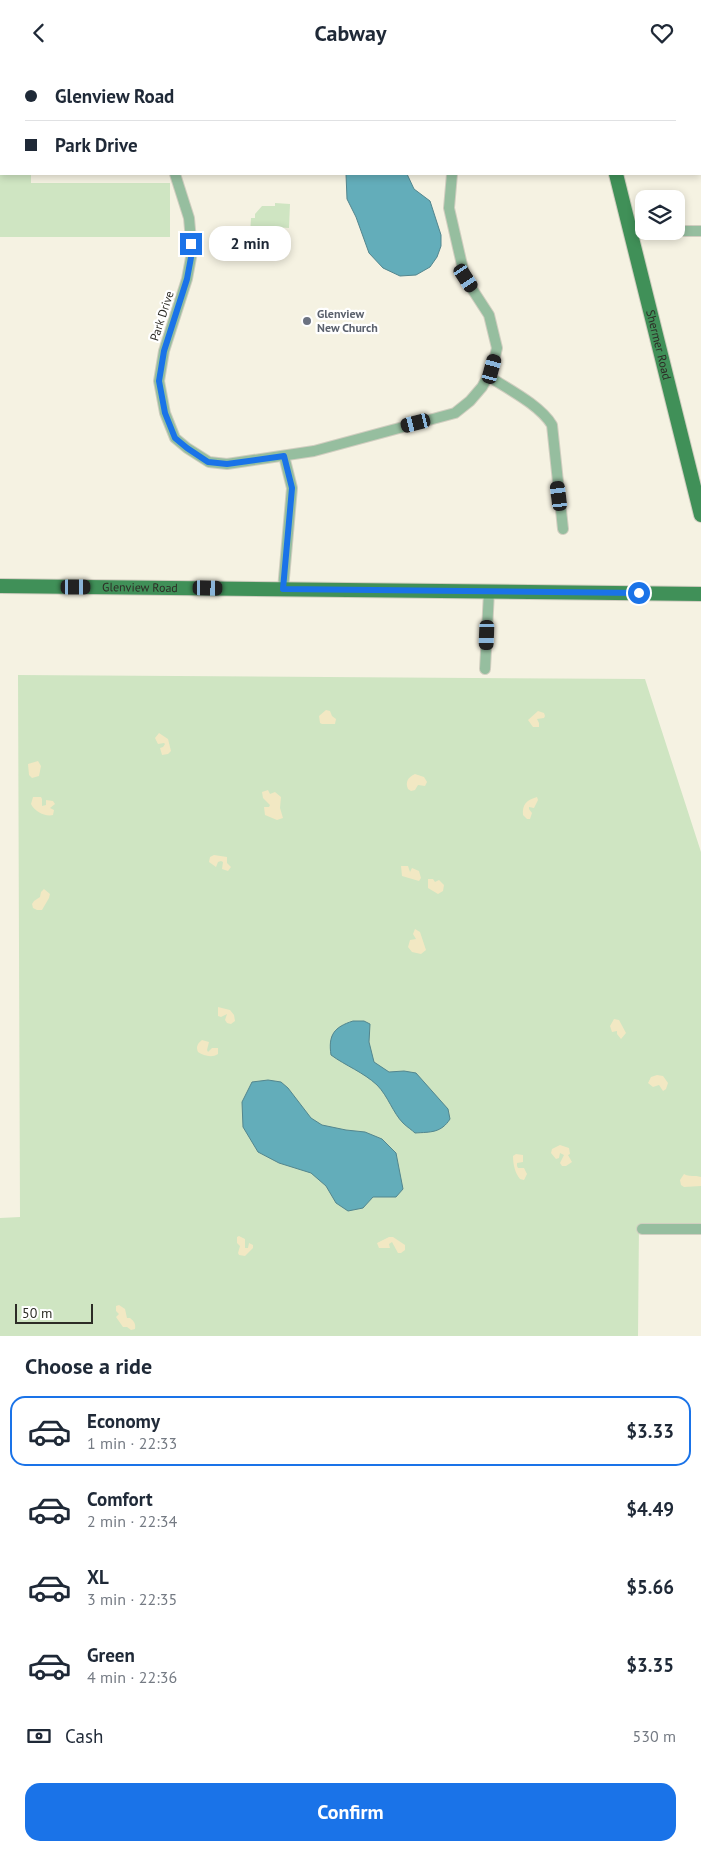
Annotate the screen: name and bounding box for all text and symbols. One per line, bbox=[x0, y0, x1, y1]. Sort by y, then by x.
icon: back bbox=[25, 19, 53, 47]
text: Cabway bbox=[315, 19, 386, 47]
icon: heart bbox=[648, 19, 676, 47]
text: Glenview Road bbox=[55, 84, 174, 108]
text: Park Drive bbox=[55, 133, 138, 157]
map controls bbox=[635, 190, 685, 240]
button: layers bbox=[635, 190, 685, 240]
callout: 2 min bbox=[208, 227, 291, 261]
route end bbox=[180, 233, 202, 255]
text: 2 min bbox=[230, 233, 270, 253]
car bbox=[451, 261, 480, 295]
street label: Park Drive bbox=[146, 289, 177, 343]
place label: Glenview New Church bbox=[317, 306, 378, 335]
street label: Shermer Road bbox=[643, 308, 675, 381]
marker: Glenview New Church bbox=[301, 315, 313, 327]
car bbox=[480, 353, 503, 385]
car bbox=[399, 412, 432, 434]
car bbox=[549, 480, 568, 512]
street label: Glenview Road bbox=[102, 579, 178, 595]
car bbox=[61, 580, 91, 595]
car bbox=[192, 580, 223, 596]
route start bbox=[628, 582, 650, 604]
car bbox=[478, 620, 495, 650]
scale bar bbox=[15, 1301, 92, 1324]
text: 50 m bbox=[22, 1304, 52, 1322]
text: Choose a ride bbox=[25, 1352, 152, 1380]
icon: car bbox=[27, 1409, 72, 1454]
text: Economy bbox=[87, 1409, 160, 1433]
text: $3.33 bbox=[626, 1419, 674, 1443]
text: 1 min · 22:33 bbox=[87, 1433, 177, 1453]
icon: car bbox=[27, 1487, 72, 1532]
text: Comfort bbox=[87, 1487, 153, 1511]
text: $4.49 bbox=[626, 1497, 674, 1521]
text: 2 min · 22:34 bbox=[87, 1511, 177, 1531]
icon: car bbox=[27, 1565, 72, 1610]
text: XL bbox=[87, 1565, 109, 1589]
text: $5.66 bbox=[626, 1575, 674, 1599]
text: 3 min · 22:35 bbox=[87, 1589, 177, 1609]
icon: car bbox=[27, 1643, 72, 1688]
text: Green bbox=[87, 1643, 135, 1667]
text: $3.35 bbox=[626, 1653, 674, 1677]
text: 4 min · 22:36 bbox=[87, 1667, 177, 1687]
icon: cash bbox=[25, 1722, 53, 1750]
text: Cash bbox=[65, 1724, 103, 1748]
text: 530 m bbox=[633, 1726, 676, 1746]
button: Confirm bbox=[25, 1783, 676, 1841]

